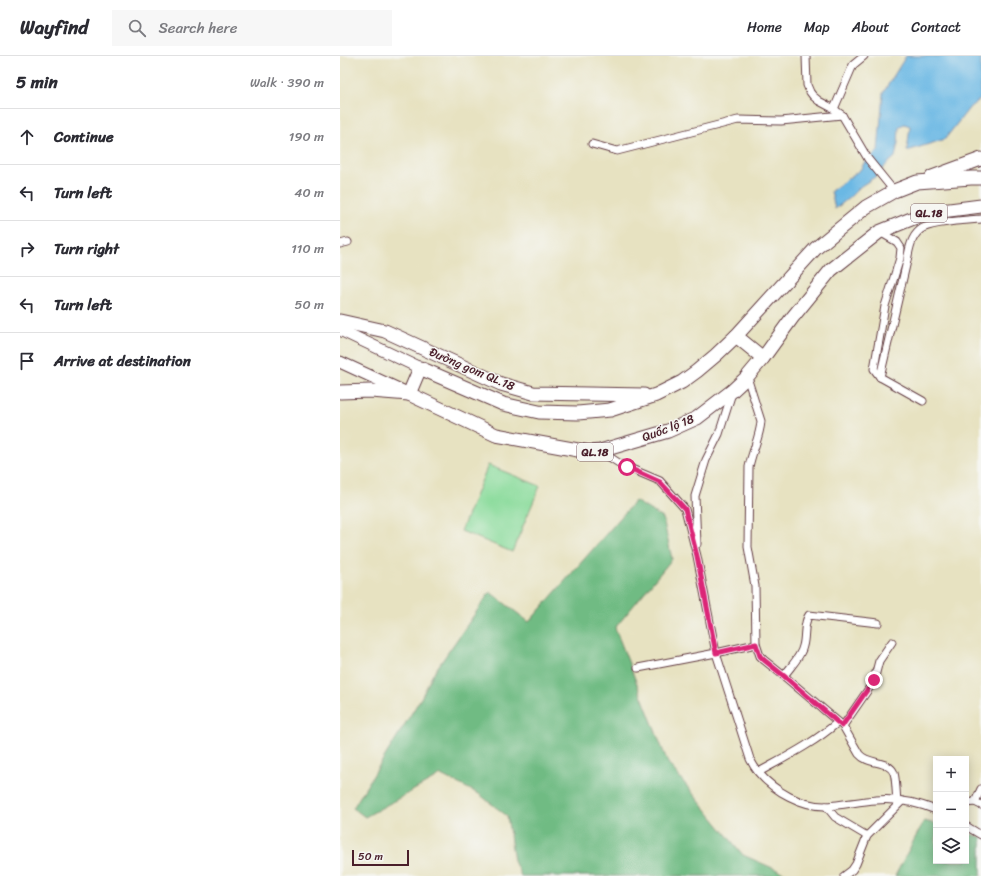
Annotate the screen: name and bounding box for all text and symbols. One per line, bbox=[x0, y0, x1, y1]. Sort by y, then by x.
search box bbox=[112, 10, 392, 46]
text: Wayfind bbox=[20, 11, 88, 44]
text: Search here bbox=[158, 15, 237, 41]
text: Home bbox=[747, 15, 782, 40]
text: Map bbox=[804, 15, 830, 40]
text: About bbox=[852, 15, 889, 40]
text: Contact bbox=[911, 15, 961, 40]
icon: search bbox=[126, 17, 148, 39]
text: 5 min bbox=[16, 67, 58, 97]
text: Walk · 390 m bbox=[250, 71, 324, 94]
text: Continue bbox=[54, 124, 114, 150]
text: 190 m bbox=[289, 125, 324, 148]
icon: ahead bbox=[16, 126, 38, 148]
text: Turn left bbox=[54, 180, 112, 206]
text: 40 m bbox=[294, 181, 324, 204]
icon: left bbox=[16, 182, 38, 204]
road number: QL.18 bbox=[911, 204, 947, 222]
text: Turn right bbox=[54, 236, 119, 262]
text: 110 m bbox=[291, 237, 324, 260]
icon: right bbox=[16, 238, 38, 260]
text: Turn left bbox=[54, 292, 112, 318]
text: 50 m bbox=[294, 293, 324, 316]
icon: left bbox=[16, 294, 38, 316]
street label: Đường gom QL.18 bbox=[426, 341, 518, 397]
text: Arrive at destination bbox=[54, 348, 191, 374]
icon: arrive bbox=[16, 350, 38, 372]
street label: Quốc lộ 18 bbox=[639, 408, 697, 448]
road number: QL.18 bbox=[577, 443, 613, 461]
route start bbox=[618, 458, 636, 476]
route end bbox=[865, 671, 883, 689]
map controls bbox=[933, 756, 969, 864]
button: + bbox=[933, 756, 969, 792]
button: − bbox=[933, 792, 969, 828]
button: layers bbox=[933, 828, 969, 864]
text: 50 m bbox=[358, 847, 383, 866]
scale bar bbox=[352, 848, 409, 867]

